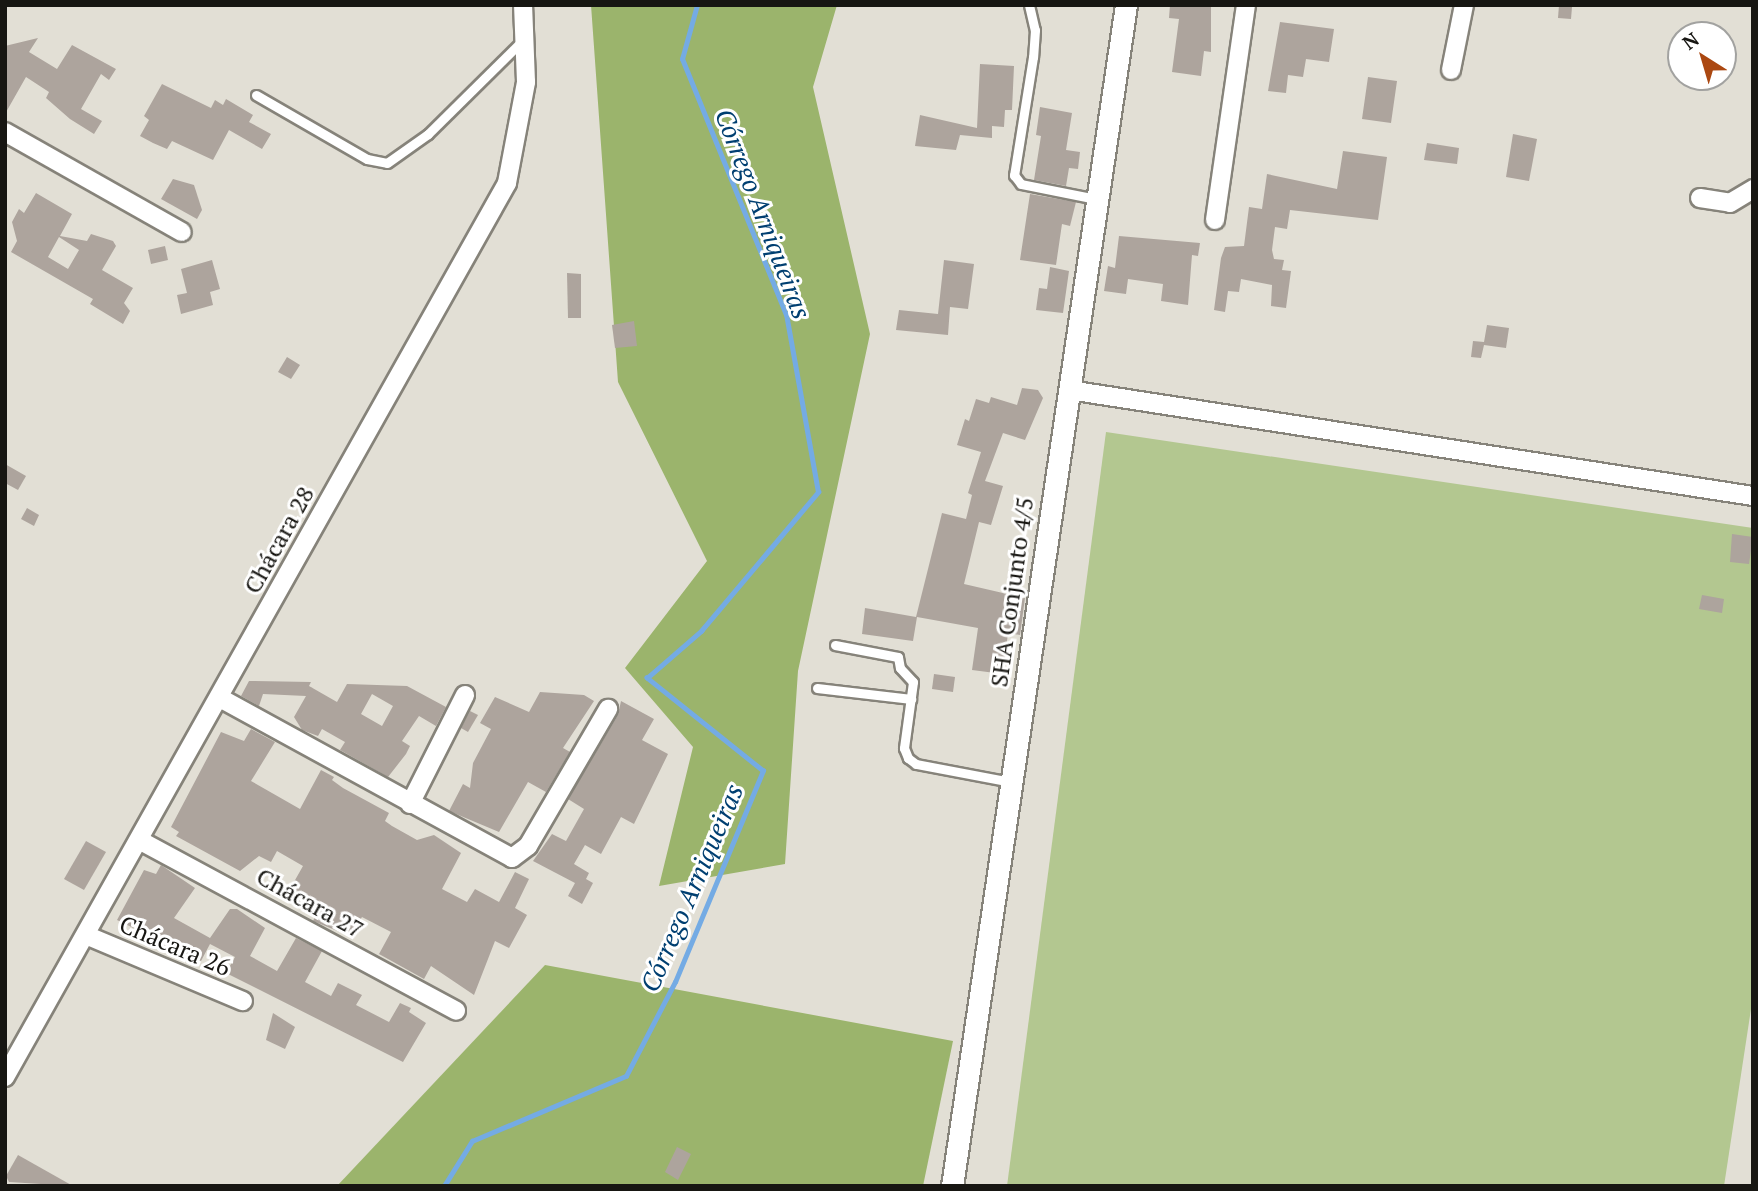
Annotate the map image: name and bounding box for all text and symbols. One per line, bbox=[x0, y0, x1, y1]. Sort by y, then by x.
north arrow bbox=[1667, 21, 1737, 91]
text: N bbox=[1677, 26, 1704, 55]
water label: Córrego Arniqueiras bbox=[708, 104, 818, 324]
street label: Chácara 28 bbox=[238, 482, 320, 598]
street label: SHA Conjunto 4/5 bbox=[984, 495, 1040, 689]
water label: Córrego Arniqueiras bbox=[634, 779, 750, 997]
street label: Chácara 27 bbox=[252, 862, 368, 944]
street label: Chácara 26 bbox=[115, 910, 235, 982]

